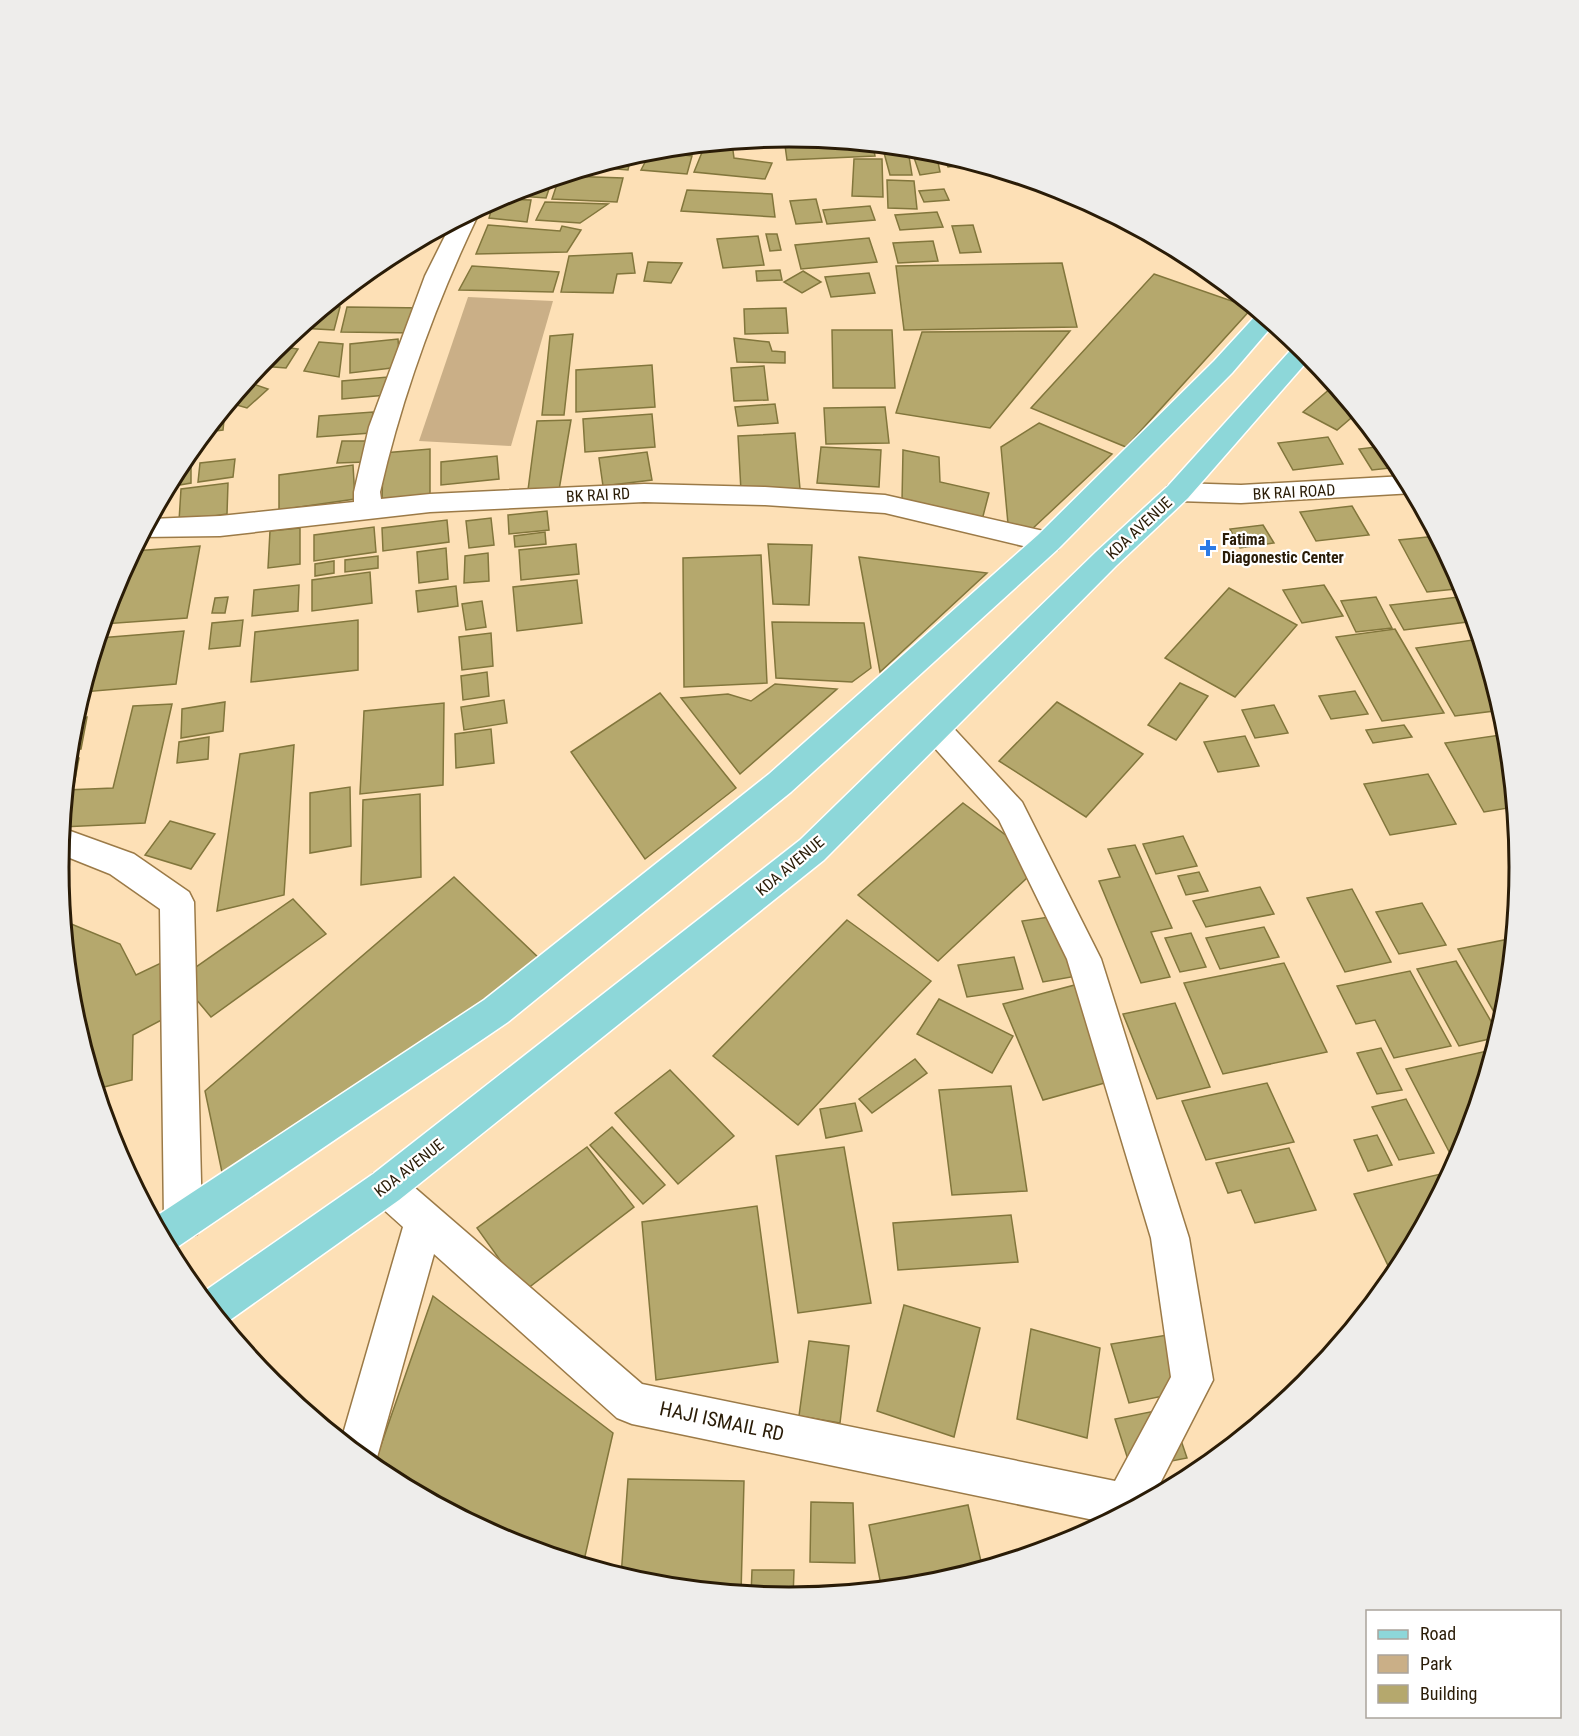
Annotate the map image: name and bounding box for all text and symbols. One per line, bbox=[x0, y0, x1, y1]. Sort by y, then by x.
street label: BK RAI ROAD bbox=[1252, 480, 1336, 504]
street label: BK RAI RD bbox=[565, 484, 631, 506]
street label: KDA AVENUE bbox=[1102, 493, 1176, 563]
place label: Fatima Diagonestic Center bbox=[1222, 530, 1344, 567]
marker: Fatima Diagonestic Center bbox=[1199, 539, 1217, 557]
street label: KDA AVENUE bbox=[752, 832, 828, 900]
street label: KDA AVENUE bbox=[370, 1135, 448, 1201]
street label: HAJI ISMAIL RD bbox=[658, 1396, 786, 1446]
legend bbox=[1366, 1610, 1561, 1718]
text: Road bbox=[1420, 1623, 1456, 1644]
text: Park bbox=[1420, 1653, 1452, 1674]
text: Building bbox=[1420, 1683, 1477, 1704]

